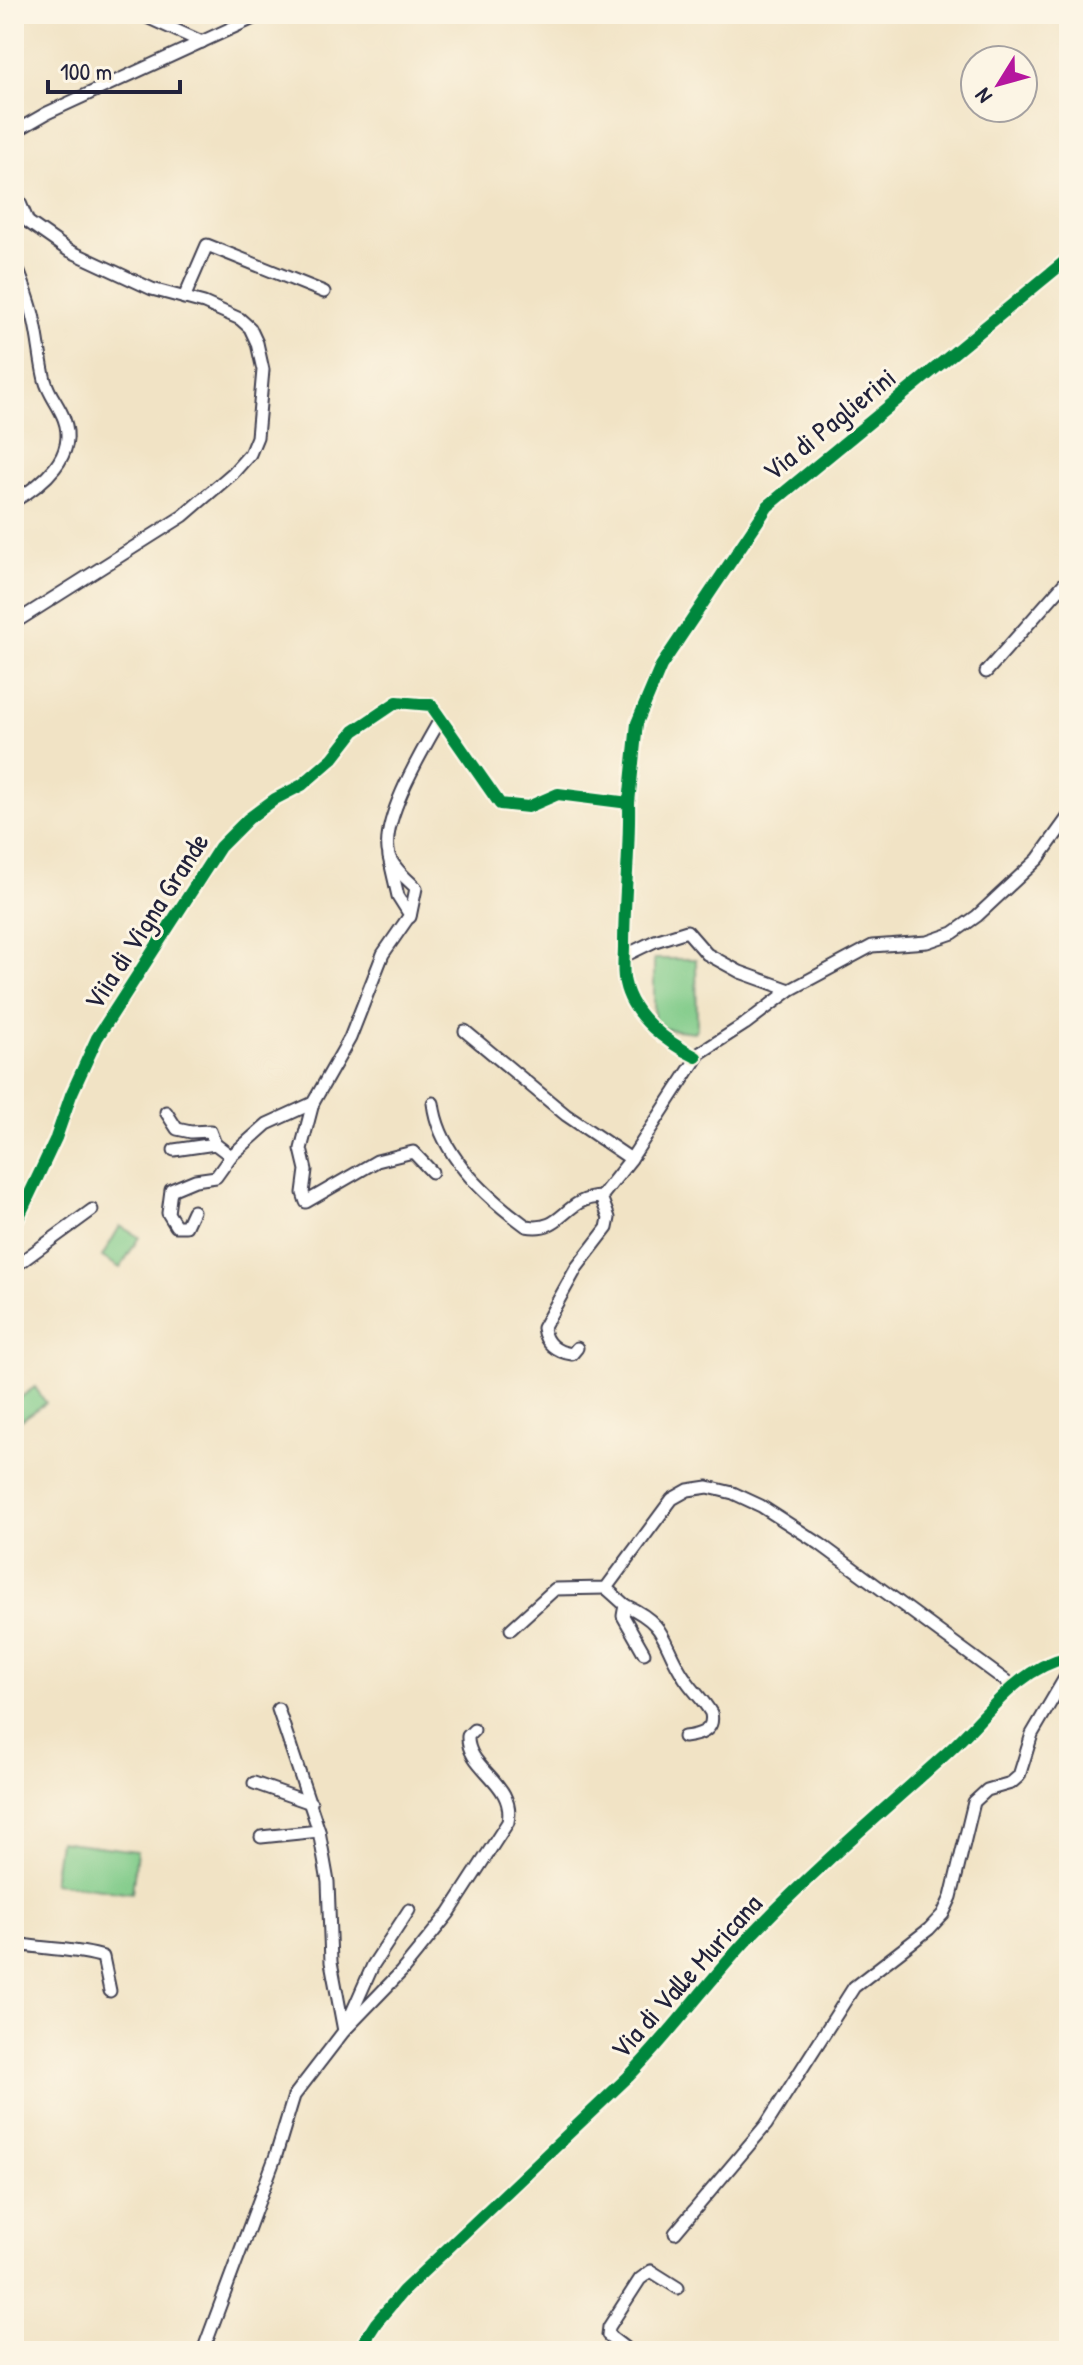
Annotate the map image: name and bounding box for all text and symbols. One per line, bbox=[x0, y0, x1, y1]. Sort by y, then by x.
scale bar bbox=[48, 44, 180, 94]
north arrow bbox=[959, 44, 1039, 124]
text: 100 m bbox=[60, 55, 112, 87]
text: N bbox=[967, 82, 999, 110]
street label: Via di Paglierini bbox=[755, 359, 903, 489]
street label: Viia di Vigna Grande bbox=[75, 825, 217, 1017]
street label: Via di Valle Muricana bbox=[602, 1885, 770, 2067]

